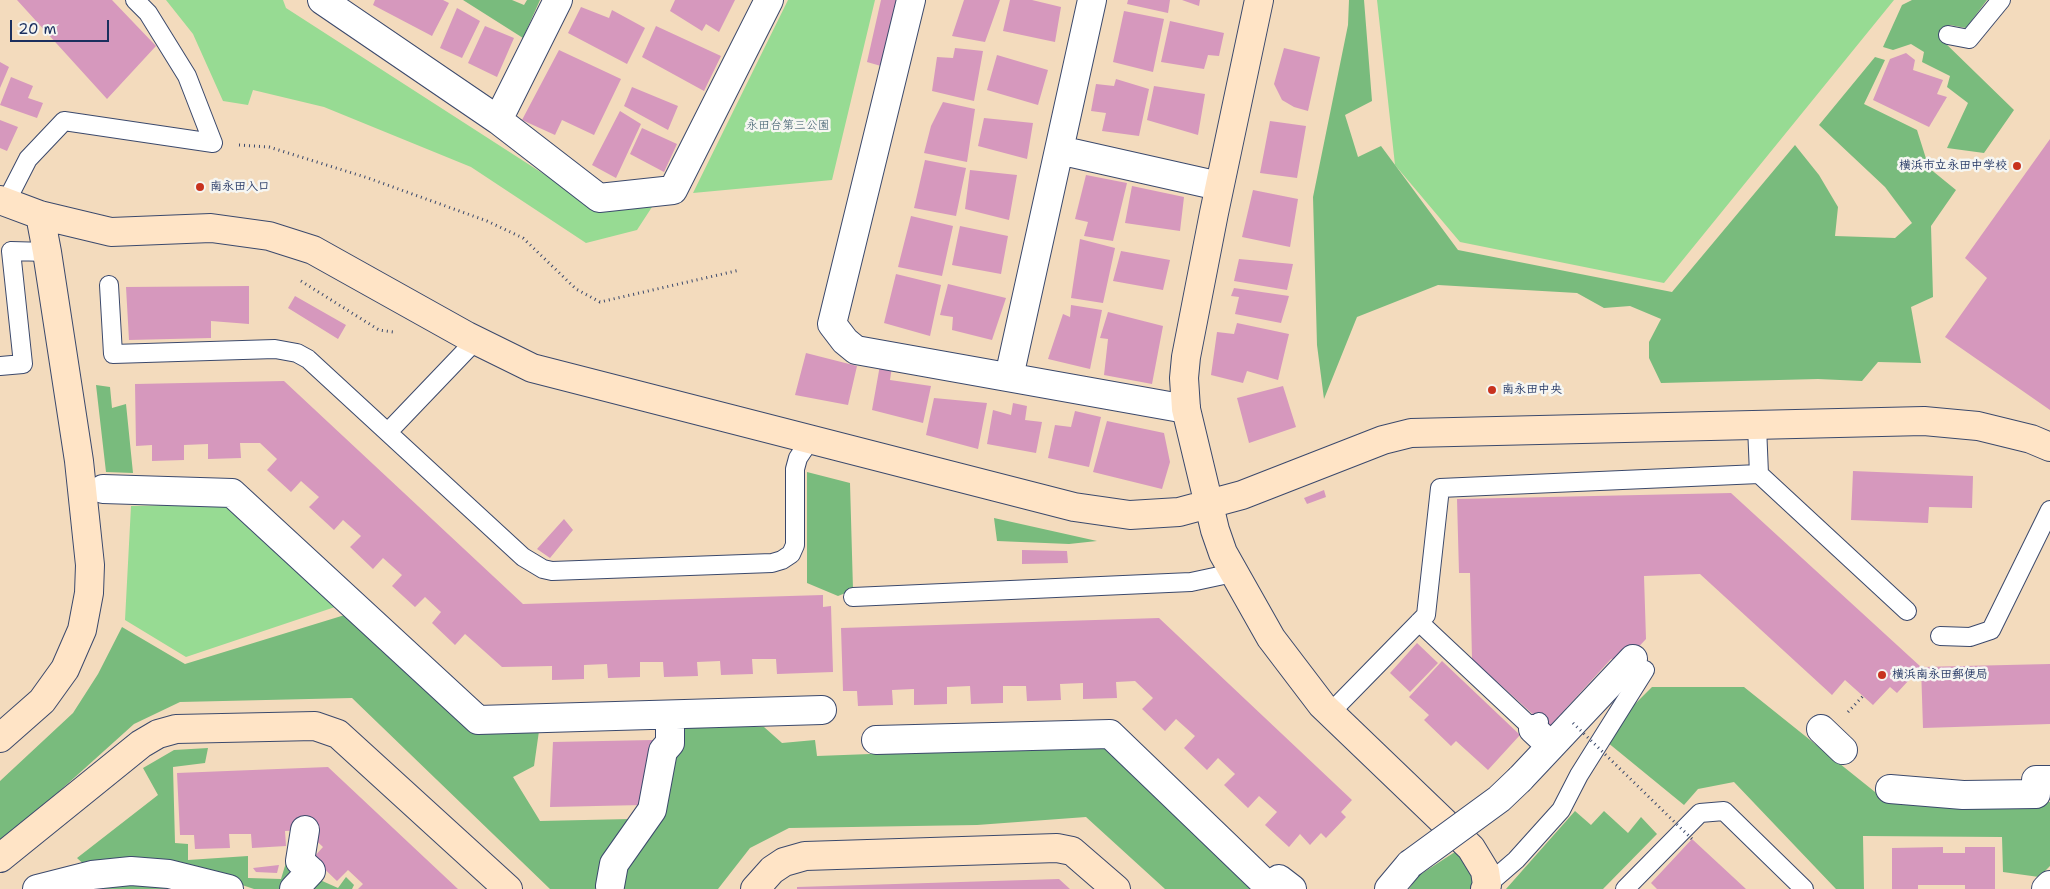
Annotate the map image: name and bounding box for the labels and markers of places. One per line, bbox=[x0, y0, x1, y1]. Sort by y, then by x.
place label: 横浜市立永田中学校 bbox=[1899, 159, 2007, 173]
marker: 横浜市立永田中学校 bbox=[2011, 160, 2023, 172]
place label: 南永田入口 bbox=[210, 180, 270, 194]
marker: 南永田入口 bbox=[194, 181, 206, 193]
place label: 南永田中央 bbox=[1502, 383, 1562, 397]
marker: 南永田中央 bbox=[1486, 384, 1498, 396]
place label: 横浜南永田郵便局 bbox=[1892, 668, 1988, 682]
marker: 横浜南永田郵便局 bbox=[1876, 669, 1888, 681]

